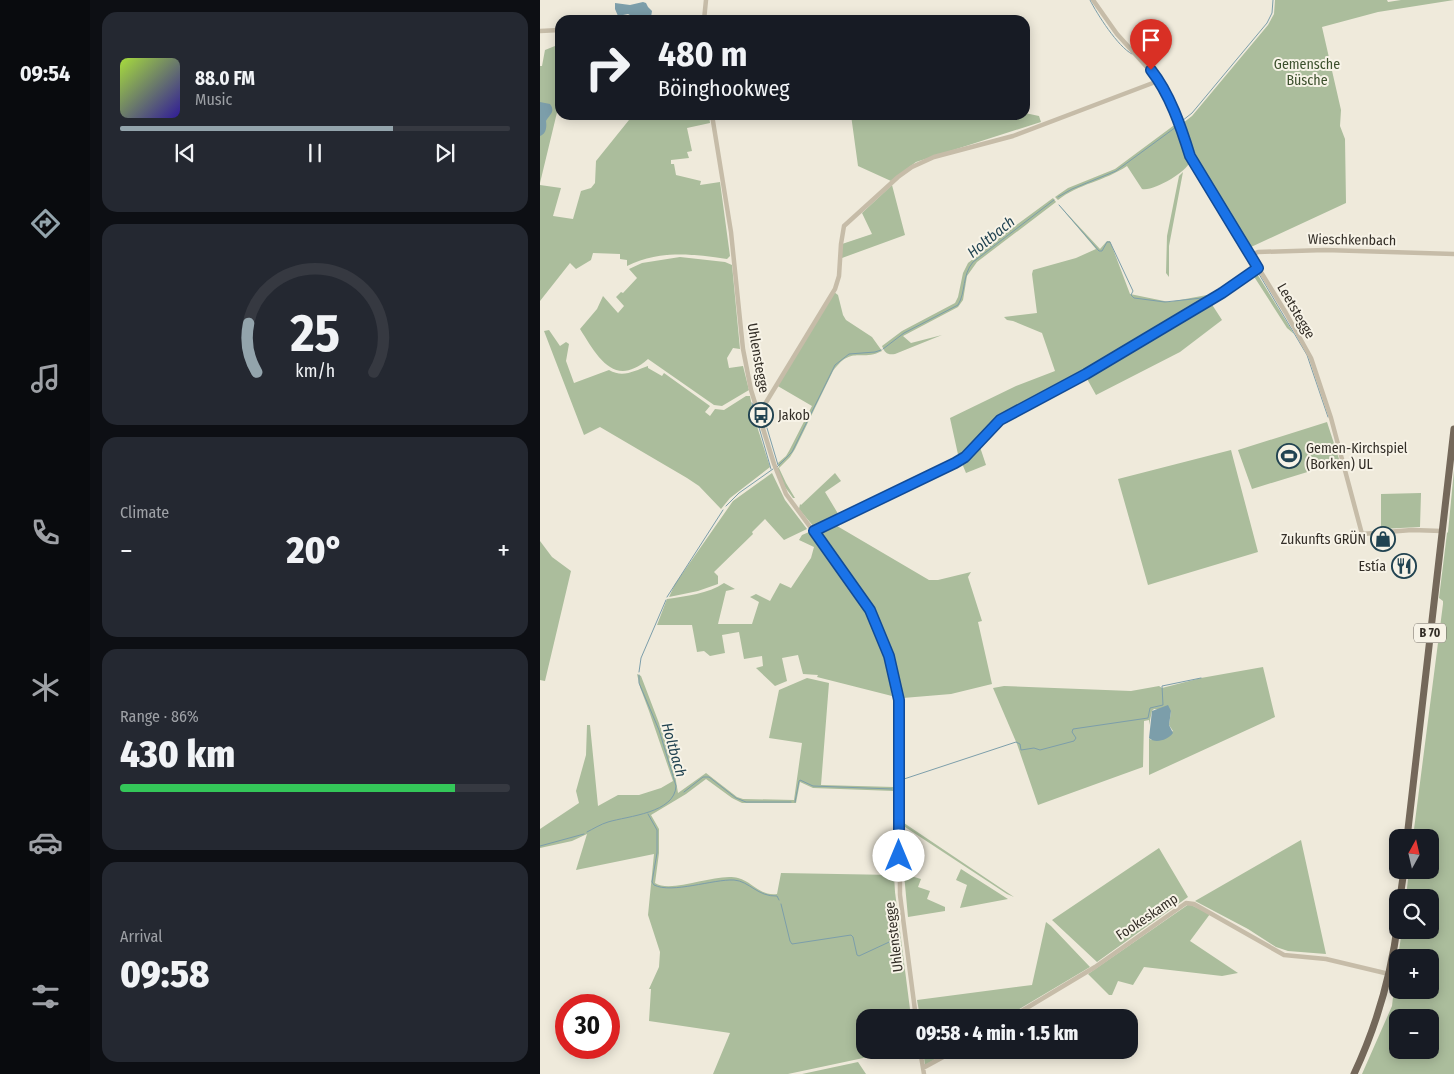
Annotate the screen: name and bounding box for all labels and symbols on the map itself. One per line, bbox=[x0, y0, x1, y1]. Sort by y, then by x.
pin bbox=[1130, 19, 1172, 70]
park label: Gemensche Büsche bbox=[1274, 56, 1340, 89]
water label: Holtbach bbox=[964, 212, 1018, 262]
street label: Wieschkenbach bbox=[1308, 231, 1396, 249]
street label: Leetstegge bbox=[1273, 280, 1319, 342]
street label: Uhlenstegge bbox=[743, 322, 773, 394]
bus stop icon: Jakob bbox=[748, 402, 774, 428]
place label: Jakob bbox=[778, 407, 810, 424]
place label: Gemen-Kirchspiel (Borken) UL bbox=[1306, 440, 1408, 473]
sports icon: Gemen-Kirchspiel (Borken) UL bbox=[1276, 443, 1302, 469]
shop icon: Zukunfts GRÜN bbox=[1370, 526, 1396, 552]
place label: Zukunfts GRÜN bbox=[1281, 530, 1366, 548]
restaurant icon: Estía bbox=[1391, 553, 1417, 579]
place label: Estía bbox=[1359, 558, 1386, 575]
road number: B 70 bbox=[1414, 624, 1446, 642]
water label: Holtbach bbox=[658, 721, 690, 779]
position arrow bbox=[872, 829, 924, 881]
north arrow bbox=[1389, 829, 1439, 879]
street label: Fookeskamp bbox=[1113, 890, 1181, 944]
street label: Uhlenstegge bbox=[881, 901, 907, 973]
speed limit sign: 30 bbox=[555, 994, 620, 1059]

